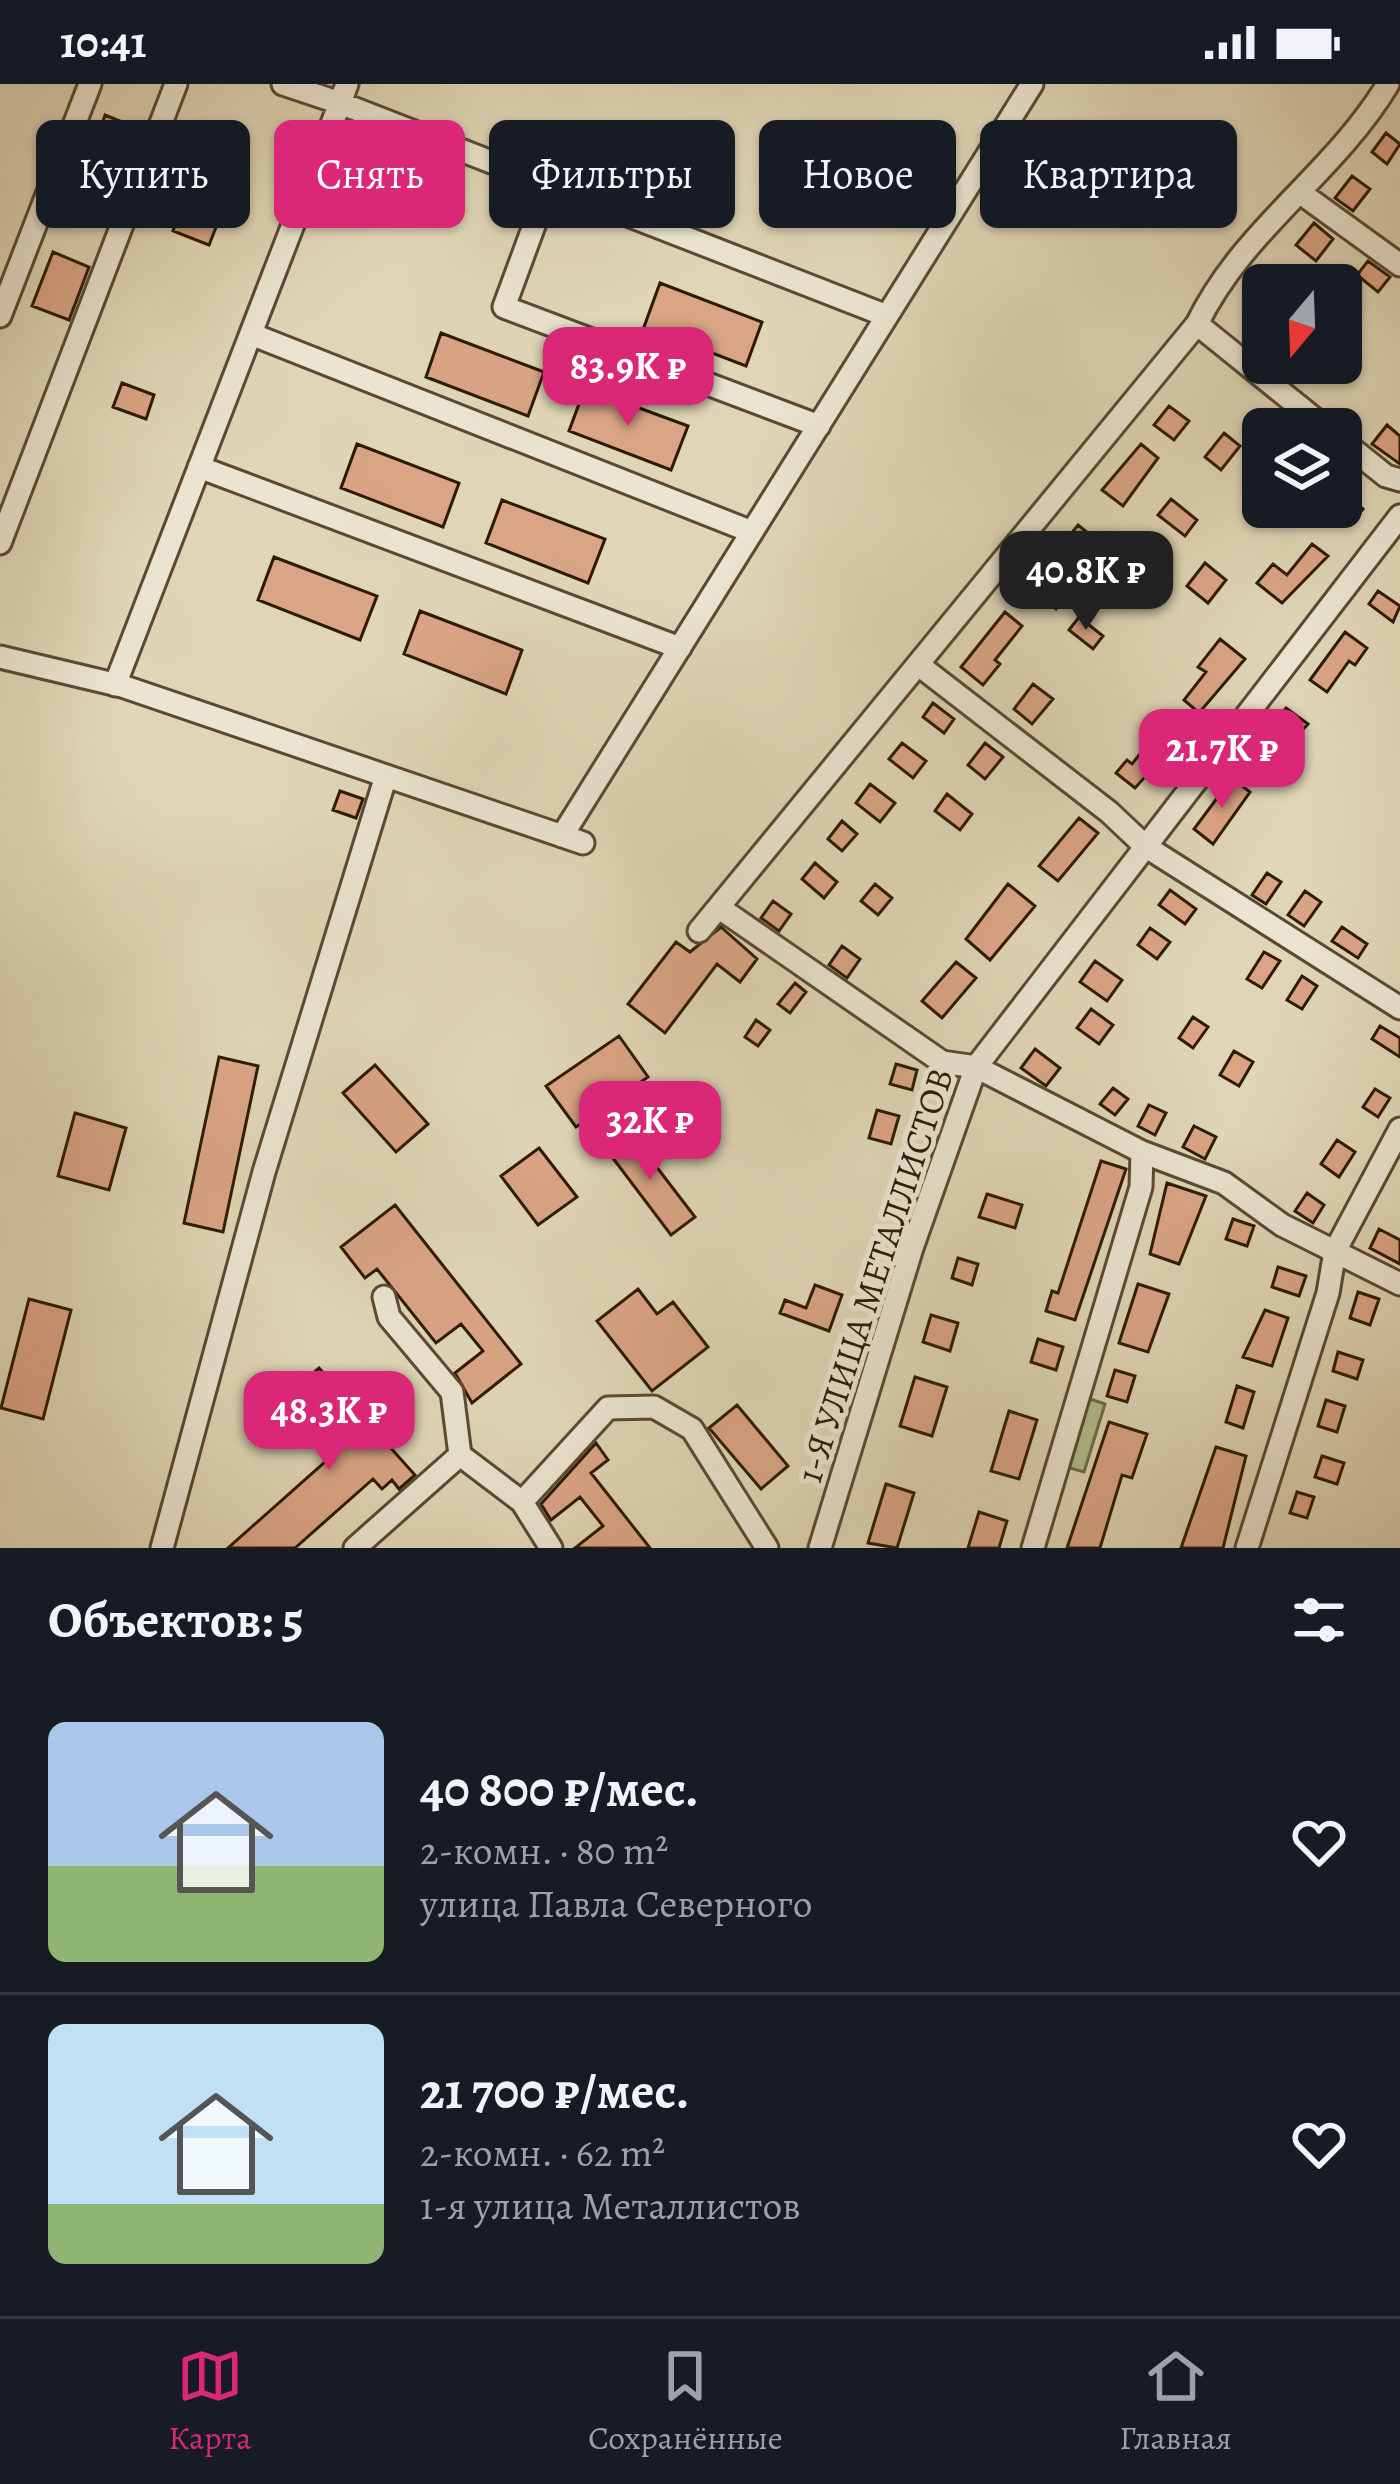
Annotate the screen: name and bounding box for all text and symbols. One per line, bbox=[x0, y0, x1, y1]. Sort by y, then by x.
text: 10:41 bbox=[60, 11, 147, 73]
chip: Купить bbox=[36, 120, 250, 228]
chip: Снять bbox=[274, 120, 465, 228]
chip: Фильтры bbox=[489, 120, 735, 228]
chip: Новое bbox=[759, 120, 956, 228]
chip: Квартира bbox=[980, 120, 1237, 228]
north arrow bbox=[1242, 264, 1362, 384]
map controls bbox=[1242, 264, 1362, 528]
pin: 83.9K ₽ bbox=[517, 327, 739, 429]
text: 83.9K ₽ bbox=[570, 339, 686, 392]
button: layers bbox=[1242, 408, 1362, 528]
pin: 40.8K ₽ bbox=[975, 531, 1197, 633]
text: 40.8K ₽ bbox=[1026, 543, 1146, 596]
pin: 21.7K ₽ bbox=[1111, 709, 1333, 811]
text: 21.7K ₽ bbox=[1166, 721, 1278, 774]
street label: 1-Я УЛИЦА МЕТАЛЛИСТОВ bbox=[784, 1062, 965, 1489]
pin: 32K ₽ bbox=[566, 1081, 734, 1183]
text: 32K ₽ bbox=[606, 1093, 694, 1146]
pin: 48.3K ₽ bbox=[218, 1371, 440, 1473]
text: 48.3K ₽ bbox=[271, 1383, 387, 1436]
text: Объектов: 5 bbox=[48, 1585, 304, 1655]
icon: filters bbox=[1286, 1587, 1352, 1653]
text: 40 800 ₽/мес. bbox=[420, 1754, 699, 1824]
icon: home bbox=[144, 1770, 288, 1914]
icon: heart bbox=[1286, 1809, 1352, 1875]
text: 2-комн. · 80 m² bbox=[420, 1824, 668, 1877]
text: улица Павла Северного bbox=[420, 1877, 812, 1930]
text: 21 700 ₽/мес. bbox=[420, 2056, 689, 2126]
icon: home bbox=[144, 2072, 288, 2216]
icon: heart bbox=[1286, 2111, 1352, 2177]
text: 2-комн. · 62 m² bbox=[420, 2126, 665, 2179]
text: 1-я улица Металлистов bbox=[420, 2179, 801, 2232]
tab: Карта bbox=[168, 2343, 252, 2460]
tab: Сохранённые bbox=[588, 2343, 783, 2460]
tab: Главная bbox=[1119, 2343, 1232, 2460]

